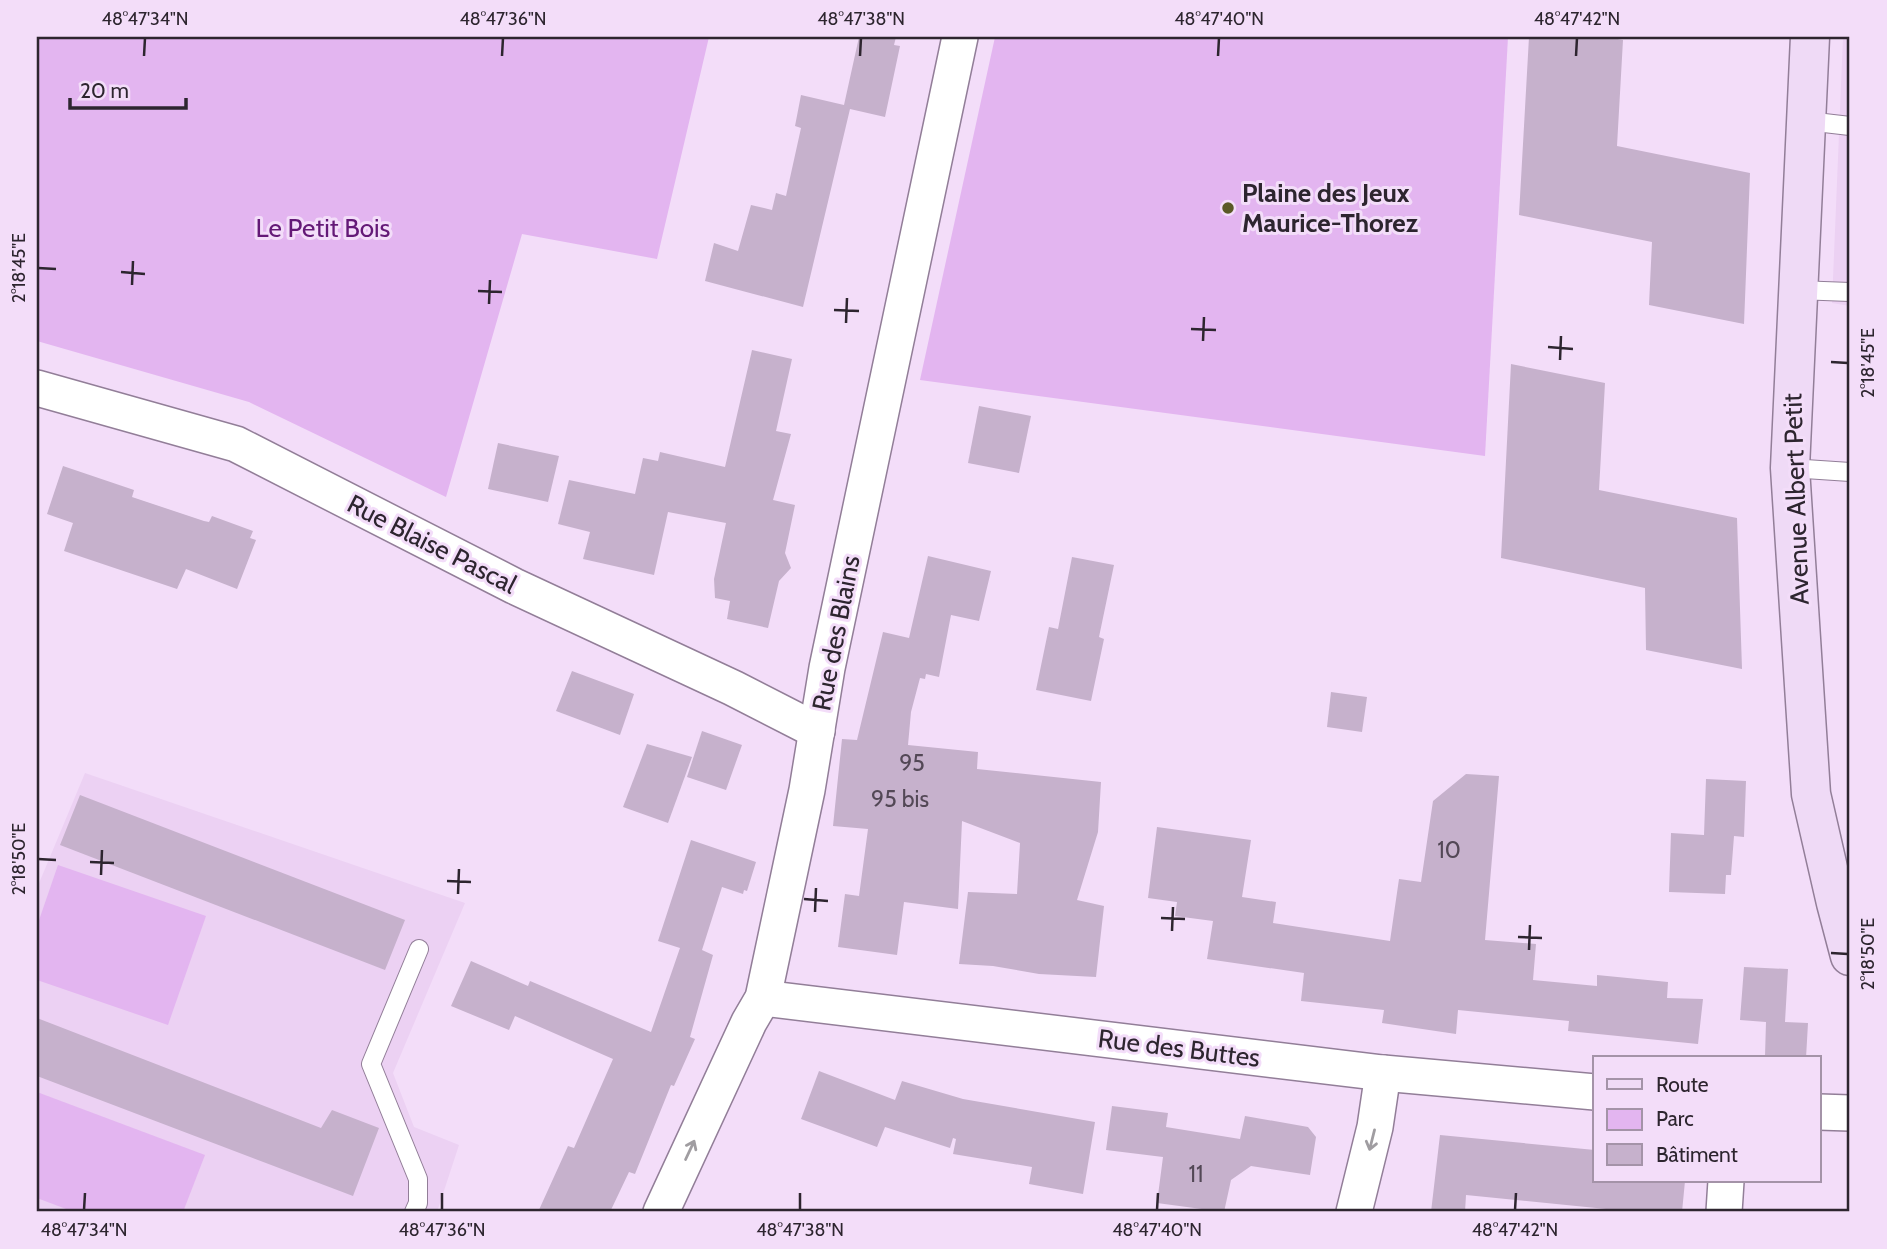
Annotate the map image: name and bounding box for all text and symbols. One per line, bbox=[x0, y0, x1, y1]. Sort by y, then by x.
text: 48°47'34"N bbox=[101, 8, 189, 30]
text: 48°47'36"N bbox=[459, 8, 547, 30]
text: 48°47'38"N bbox=[817, 8, 905, 30]
text: 48°47'40"N bbox=[1174, 8, 1264, 30]
text: 48°47'42"N bbox=[1534, 8, 1620, 30]
scale bar bbox=[70, 66, 186, 110]
text: 20 m bbox=[80, 78, 129, 103]
place label: Plaine des Jeux Maurice-Thorez bbox=[1242, 177, 1418, 239]
marker: Plaine des Jeux Maurice-Thorez bbox=[1220, 200, 1236, 216]
park label: Le Petit Bois bbox=[256, 212, 391, 244]
text: 2°18'45"E bbox=[8, 233, 30, 303]
text: 2°18'45"E bbox=[1857, 328, 1879, 398]
street label: Avenue Albert Petit bbox=[1776, 392, 1816, 605]
street label: Rue Blaise Pascal bbox=[342, 488, 522, 600]
street label: Rue des Blains bbox=[805, 553, 867, 713]
house number: 95 bbox=[899, 749, 925, 777]
house number: 95 bis bbox=[871, 785, 929, 813]
text: 2°18'50"E bbox=[8, 823, 30, 895]
house number: 10 bbox=[1437, 836, 1461, 864]
text: 2°18'50"E bbox=[1857, 918, 1879, 990]
street label: Rue des Buttes bbox=[1096, 1022, 1262, 1074]
legend bbox=[1593, 1056, 1820, 1182]
text: Route bbox=[1656, 1072, 1709, 1097]
text: Parc bbox=[1656, 1106, 1694, 1131]
one-way arrow bbox=[1365, 1128, 1378, 1151]
one-way arrow bbox=[684, 1140, 697, 1161]
text: Bâtiment bbox=[1656, 1142, 1738, 1167]
house number: 11 bbox=[1189, 1160, 1204, 1188]
text: 48°47'34"N bbox=[40, 1219, 128, 1241]
text: 48°47'36"N bbox=[398, 1219, 486, 1241]
text: 48°47'38"N bbox=[756, 1219, 844, 1241]
text: 48°47'40"N bbox=[1112, 1219, 1202, 1241]
text: 48°47'42"N bbox=[1472, 1219, 1558, 1241]

